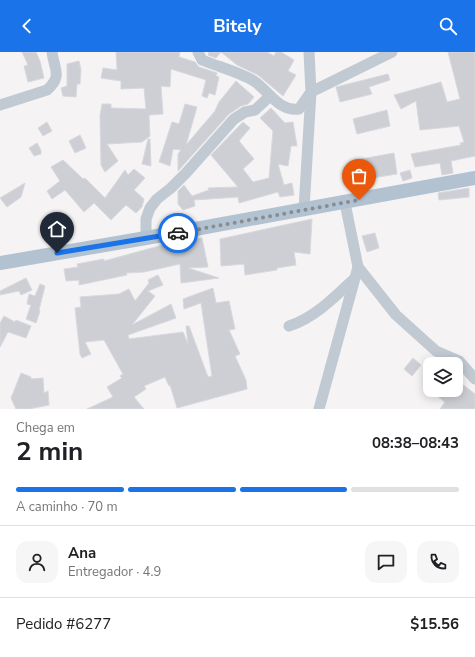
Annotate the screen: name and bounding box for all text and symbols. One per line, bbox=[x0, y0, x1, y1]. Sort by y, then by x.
text: Bitely bbox=[213, 14, 262, 38]
icon: back bbox=[16, 15, 38, 37]
icon: search bbox=[437, 15, 459, 37]
pin bbox=[342, 159, 376, 200]
icon: bag bbox=[348, 165, 370, 187]
pin bbox=[40, 212, 74, 253]
courier bbox=[158, 213, 198, 253]
icon: home bbox=[46, 218, 68, 240]
icon: car bbox=[167, 222, 189, 244]
map controls bbox=[423, 357, 463, 397]
button: layers bbox=[423, 357, 463, 397]
text: Chega em bbox=[16, 419, 75, 437]
text: 08:38–08:43 bbox=[372, 433, 459, 453]
text: 2 min bbox=[16, 434, 83, 469]
text: A caminho · 70 m bbox=[16, 498, 118, 516]
button: person bbox=[16, 541, 58, 583]
button: chat bbox=[365, 541, 407, 583]
button: phone bbox=[417, 541, 459, 583]
text: Ana bbox=[68, 543, 96, 563]
text: Entregador · 4.9 bbox=[68, 563, 161, 581]
text: Pedido #6277 bbox=[16, 614, 111, 634]
text: $15.56 bbox=[410, 614, 459, 634]

